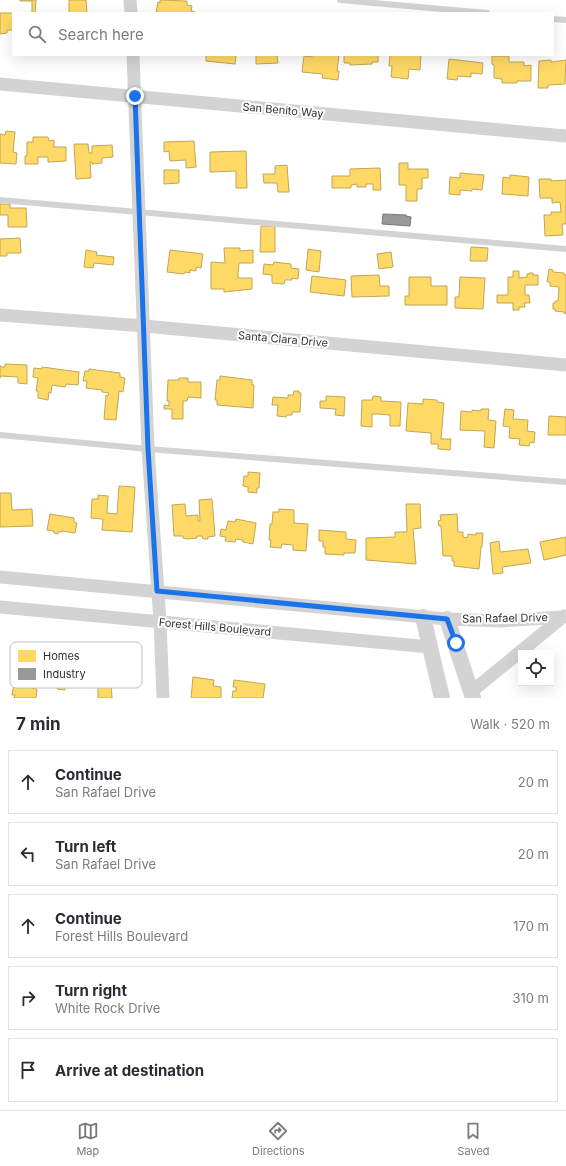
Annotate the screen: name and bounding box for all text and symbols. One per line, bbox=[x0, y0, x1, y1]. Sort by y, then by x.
search box bbox=[12, 12, 554, 56]
icon: search bbox=[26, 23, 48, 45]
text: Search here bbox=[58, 25, 144, 44]
route end bbox=[126, 87, 144, 105]
street label: San Benito Way bbox=[242, 99, 324, 121]
street label: Santa Clara Drive bbox=[237, 328, 329, 350]
street label: San Rafael Drive bbox=[462, 610, 548, 626]
street label: Forest Hills Boulevard bbox=[158, 615, 272, 639]
route start bbox=[447, 634, 465, 652]
legend bbox=[10, 642, 142, 688]
text: Homes bbox=[43, 649, 80, 663]
map controls bbox=[518, 650, 554, 686]
button: locate bbox=[518, 650, 554, 686]
text: Industry bbox=[43, 667, 86, 681]
text: 7 min bbox=[16, 714, 61, 734]
text: Walk · 520 m bbox=[470, 716, 550, 732]
text: Continue bbox=[55, 765, 122, 784]
icon: ahead bbox=[17, 771, 39, 793]
text: 20 m bbox=[518, 774, 549, 790]
text: San Rafael Drive bbox=[55, 784, 156, 800]
text: Turn left bbox=[55, 837, 116, 856]
icon: left bbox=[17, 843, 39, 865]
text: 20 m bbox=[518, 846, 549, 862]
text: San Rafael Drive bbox=[55, 856, 156, 872]
text: Continue bbox=[55, 909, 122, 928]
icon: ahead bbox=[17, 915, 39, 937]
text: 170 m bbox=[513, 918, 549, 934]
text: Forest Hills Boulevard bbox=[55, 928, 188, 944]
text: Turn right bbox=[55, 981, 127, 1000]
icon: right bbox=[17, 987, 39, 1009]
text: 310 m bbox=[512, 990, 549, 1006]
text: White Rock Drive bbox=[55, 1000, 160, 1016]
icon: arrive bbox=[17, 1059, 39, 1081]
text: Arrive at destination bbox=[55, 1061, 204, 1080]
tab: Map bbox=[76, 1120, 99, 1158]
tab: Directions bbox=[252, 1120, 305, 1158]
tab: Saved bbox=[457, 1120, 490, 1158]

